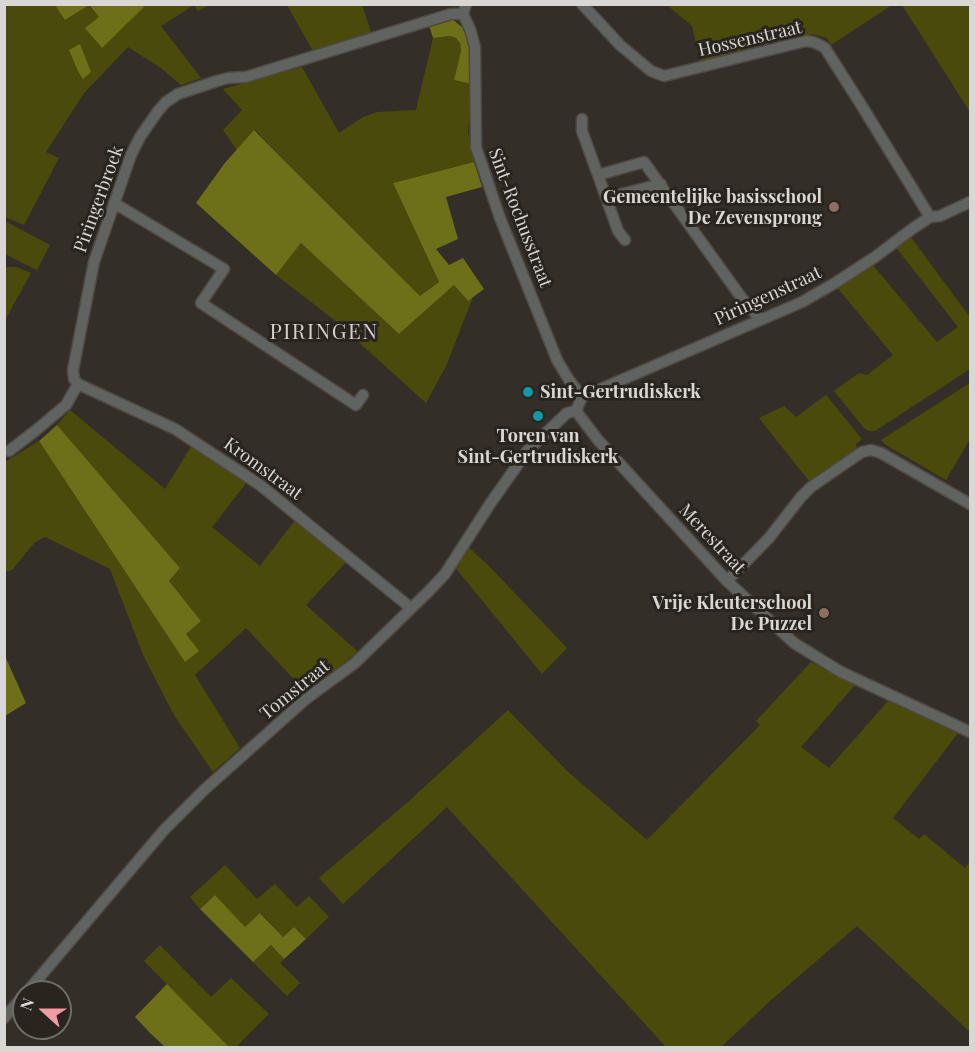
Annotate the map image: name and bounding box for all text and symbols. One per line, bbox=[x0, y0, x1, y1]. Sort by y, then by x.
street label: Hossenstraat bbox=[696, 17, 804, 61]
street label: Piringerbroek bbox=[70, 142, 128, 256]
street label: Sint-Rochusstraat bbox=[484, 145, 556, 291]
place label: Gemeentelijke basisschool De Zevensprong bbox=[603, 186, 822, 228]
marker: Gemeentelijke basisschool De Zevensprong bbox=[827, 200, 841, 214]
street label: Piringenstraat bbox=[711, 262, 825, 330]
district label: PIRINGEN bbox=[269, 319, 379, 345]
place label: Sint-Gertrudiskerk bbox=[540, 381, 701, 403]
marker: Sint-Gertrudiskerk bbox=[521, 385, 535, 399]
marker: Toren van Sint-Gertrudiskerk bbox=[531, 409, 545, 423]
place label: Toren van Sint-Gertrudiskerk bbox=[458, 425, 618, 468]
street label: Kromstraat bbox=[219, 433, 307, 505]
street label: Merestraat bbox=[674, 499, 750, 579]
place label: Vrije Kleuterschool De Puzzel bbox=[652, 592, 812, 634]
marker: Vrije Kleuterschool De Puzzel bbox=[817, 606, 831, 620]
street label: Tomstraat bbox=[256, 655, 334, 725]
north arrow bbox=[12, 980, 72, 1040]
text: N bbox=[15, 995, 38, 1013]

